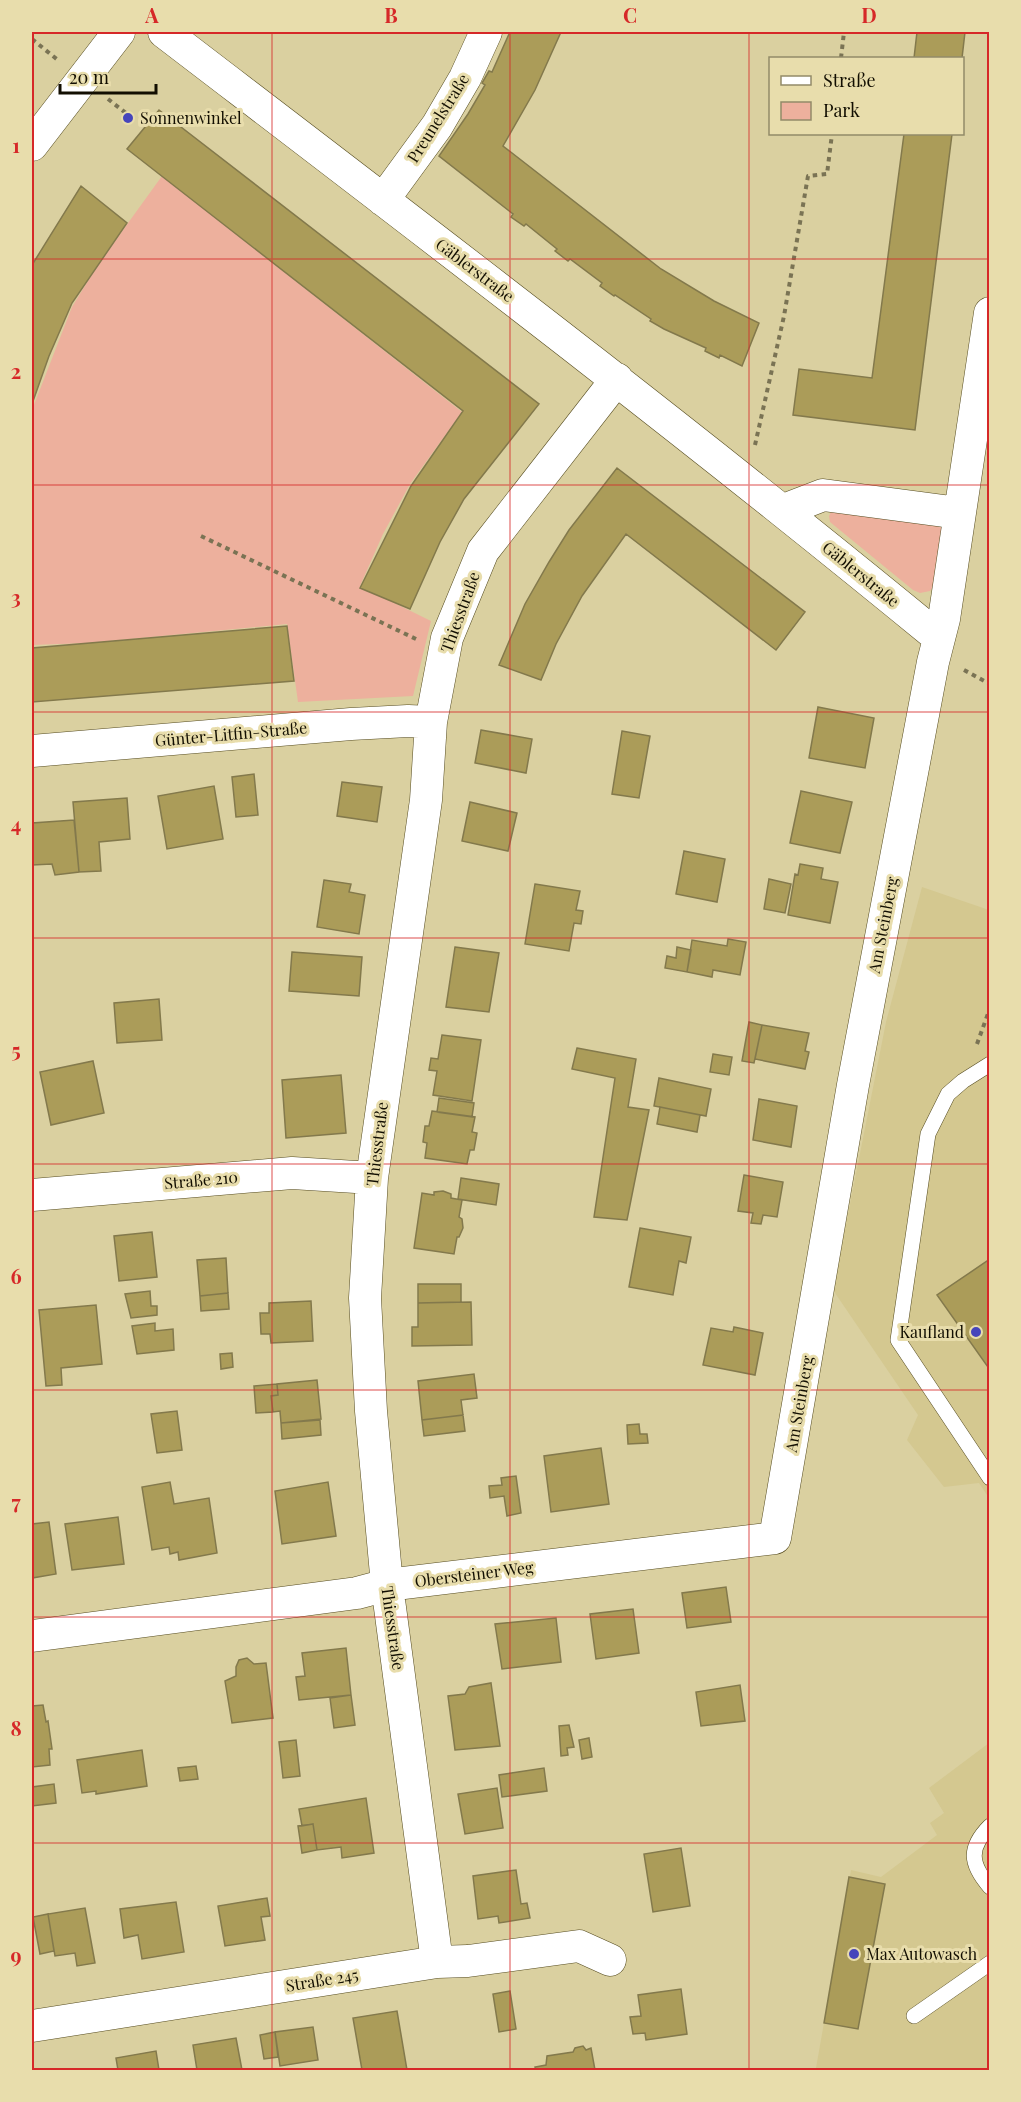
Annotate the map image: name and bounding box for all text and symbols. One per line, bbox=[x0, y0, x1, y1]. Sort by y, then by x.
text: A bbox=[144, 1, 159, 28]
text: B bbox=[384, 1, 398, 28]
text: C bbox=[623, 1, 637, 28]
text: D bbox=[861, 1, 877, 28]
scale bar bbox=[60, 57, 156, 95]
legend bbox=[769, 57, 964, 135]
text: 20 m bbox=[69, 65, 109, 89]
text: Straße bbox=[823, 68, 876, 92]
street label: Preunelstraße bbox=[402, 69, 473, 166]
text: Park bbox=[823, 98, 860, 122]
place label: Sonnenwinkel bbox=[140, 107, 242, 128]
marker: Sonnenwinkel bbox=[121, 111, 135, 125]
text: 1 bbox=[12, 131, 20, 158]
street label: Gäblerstraße bbox=[432, 233, 519, 306]
text: 2 bbox=[11, 357, 21, 384]
street label: Gäblerstraße bbox=[819, 536, 904, 611]
street label: Thiesstraße bbox=[435, 569, 484, 655]
text: 3 bbox=[11, 583, 21, 610]
street label: Günter-Litfin-Straße bbox=[154, 716, 308, 751]
text: 4 bbox=[11, 810, 21, 837]
street label: Am Steinberg bbox=[863, 874, 902, 976]
text: 5 bbox=[11, 1036, 21, 1063]
street label: Thiesstraße bbox=[361, 1101, 392, 1187]
street label: Straße 210 bbox=[163, 1166, 239, 1193]
text: 6 bbox=[10, 1262, 22, 1289]
place label: Kaufland bbox=[900, 1321, 964, 1342]
marker: Kaufland bbox=[969, 1325, 983, 1339]
street label: Am Steinberg bbox=[780, 1354, 817, 1455]
text: 7 bbox=[11, 1488, 21, 1515]
street label: Obersteiner Weg bbox=[413, 1556, 535, 1591]
street label: Thiesstraße bbox=[377, 1585, 410, 1671]
text: 8 bbox=[10, 1714, 22, 1741]
text: 9 bbox=[10, 1941, 22, 1968]
place label: Max Autowasch bbox=[866, 1943, 978, 1964]
marker: Max Autowasch bbox=[847, 1947, 861, 1961]
street label: Straße 245 bbox=[284, 1963, 360, 1996]

